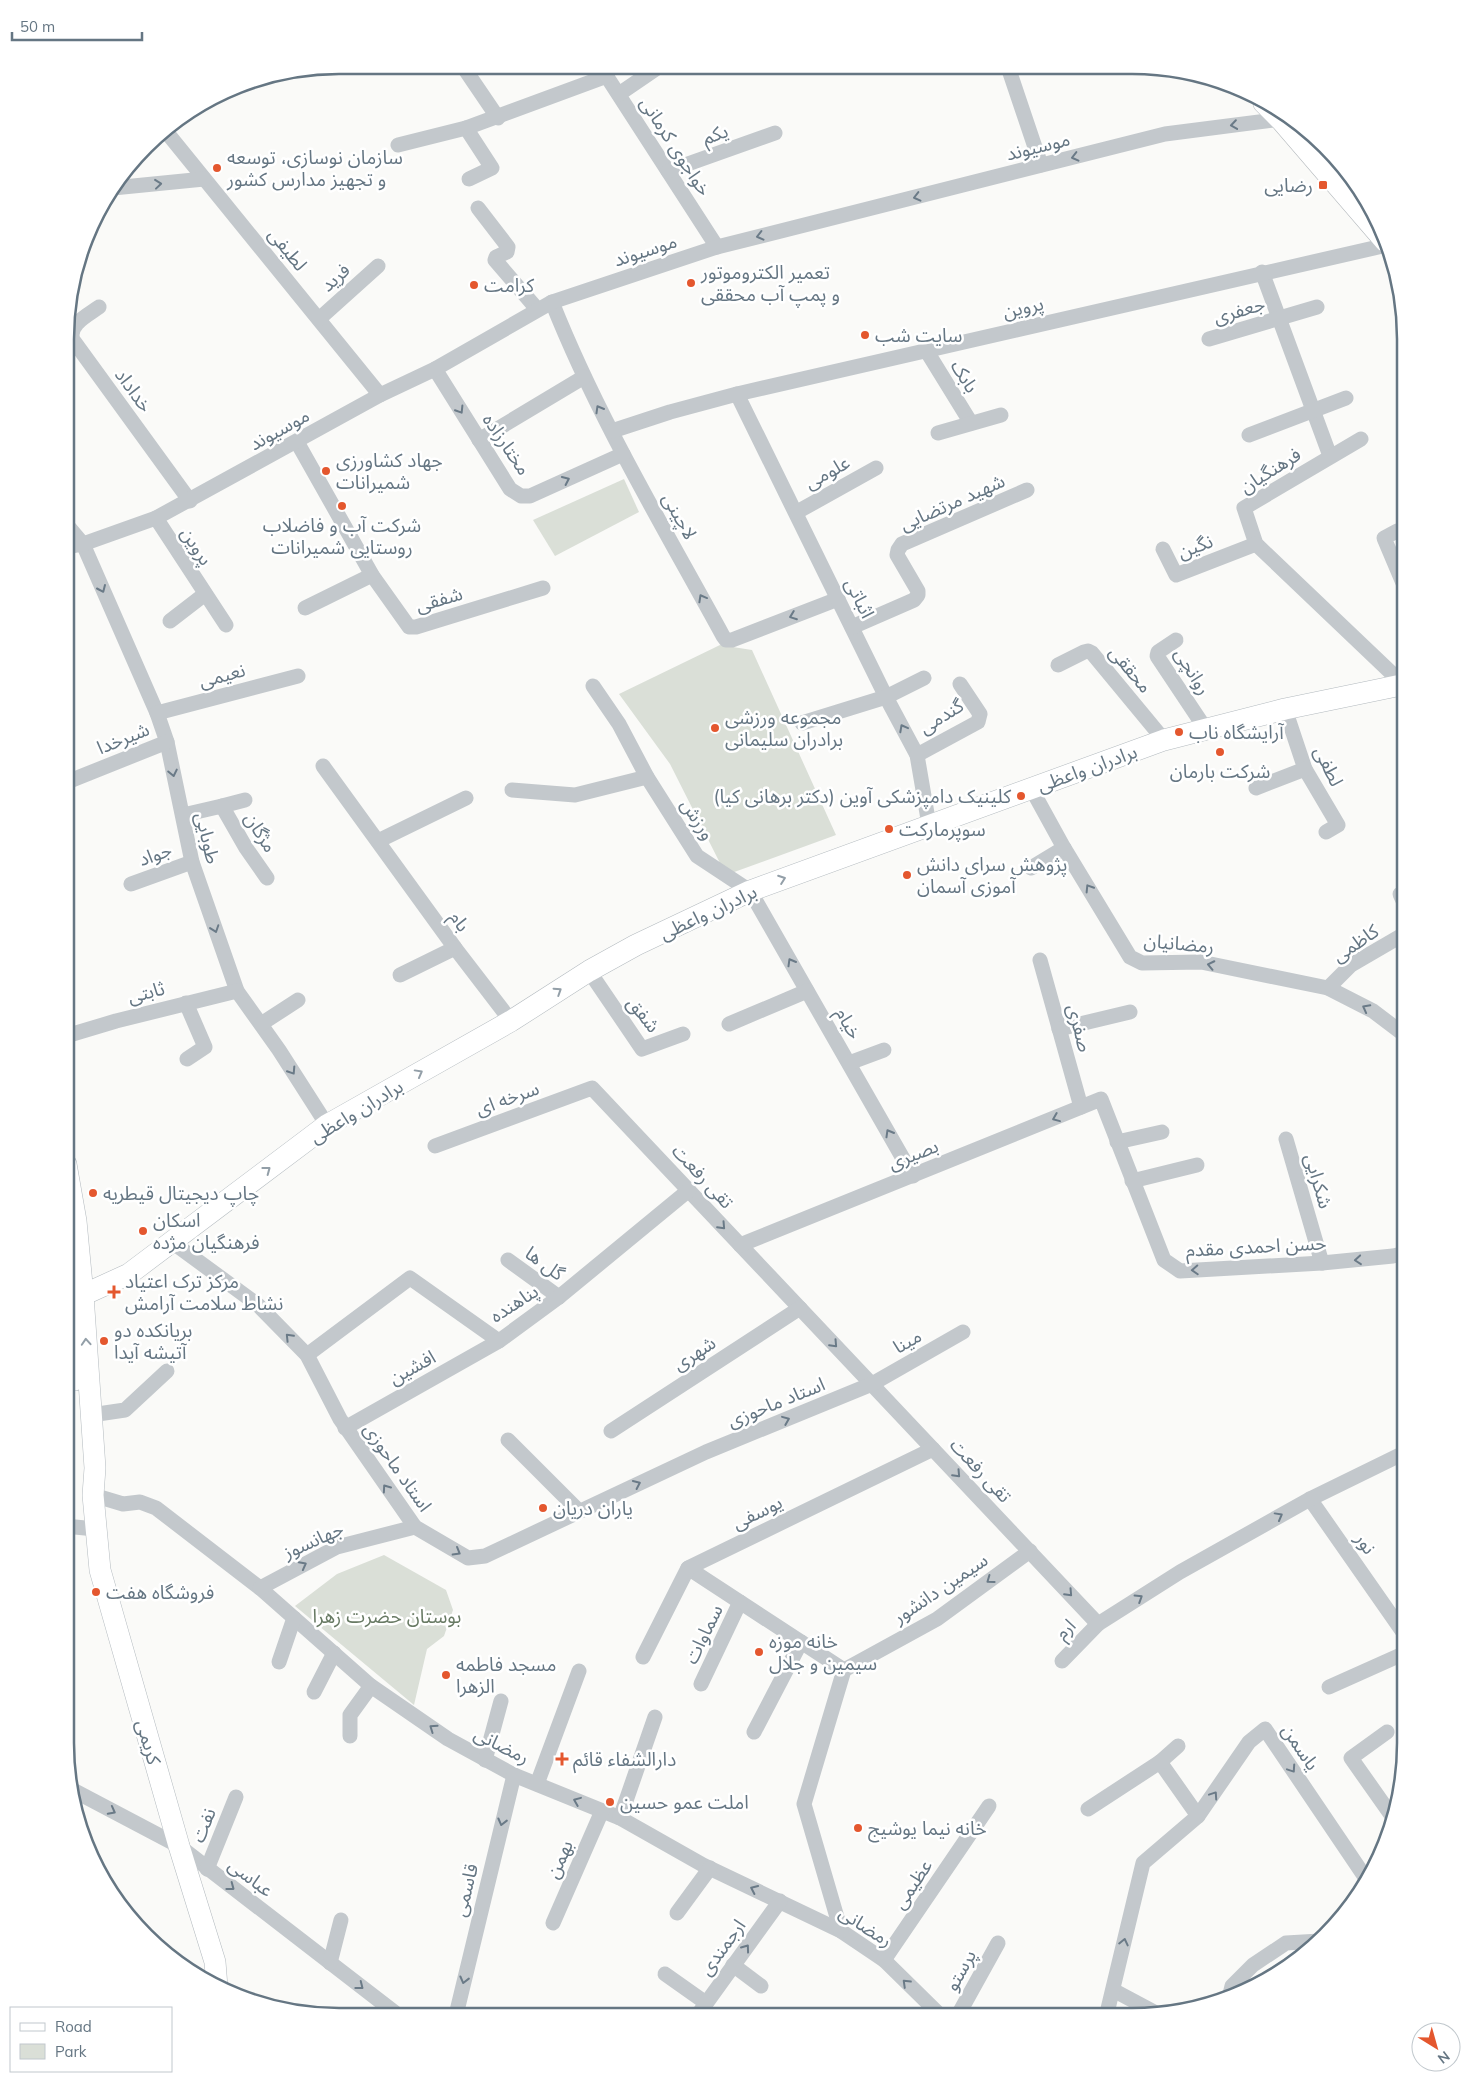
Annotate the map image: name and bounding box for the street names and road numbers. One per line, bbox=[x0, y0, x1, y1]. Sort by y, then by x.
street label: خواجوی کرمانی bbox=[635, 92, 717, 200]
street label: یکم bbox=[699, 118, 732, 153]
street label: موسیوند bbox=[1004, 126, 1072, 166]
street label: لطیفی bbox=[263, 222, 313, 276]
street label: موسیوند bbox=[610, 229, 680, 271]
street label: فرید bbox=[315, 258, 355, 296]
street label: پروین bbox=[1000, 291, 1046, 324]
street label: جعفری bbox=[1210, 291, 1268, 329]
street label: بابک bbox=[946, 355, 984, 397]
street label: خداداد bbox=[110, 363, 158, 417]
street label: موسیوند bbox=[245, 403, 313, 455]
street label: مختارزاده bbox=[478, 409, 536, 479]
street label: فرهنگیان bbox=[1235, 442, 1305, 498]
street label: علومی bbox=[800, 450, 854, 494]
street label: شهید مرتضایی bbox=[896, 468, 1008, 536]
street label: لاچینی bbox=[656, 488, 703, 544]
street label: پروین bbox=[175, 522, 218, 570]
street label: نگین bbox=[1174, 528, 1216, 564]
street label: اثباتی bbox=[840, 574, 880, 622]
street label: شفقی bbox=[413, 581, 465, 617]
street label: محققی bbox=[1104, 640, 1158, 698]
street label: روانچی bbox=[1169, 643, 1216, 700]
street label: نعیمی bbox=[196, 657, 248, 693]
street label: گندمی bbox=[914, 692, 969, 739]
street label: شیرخدا bbox=[93, 717, 153, 759]
street label: برادران واعظی bbox=[1034, 739, 1140, 797]
street label: لطفی bbox=[1309, 742, 1349, 790]
street label: ورزش bbox=[676, 794, 720, 844]
street label: مژگان bbox=[239, 807, 283, 857]
street label: طوبایی bbox=[190, 810, 226, 866]
street label: جواد bbox=[135, 837, 175, 871]
street label: برادران واعظی bbox=[655, 879, 761, 945]
street label: بام bbox=[442, 906, 476, 938]
street label: کاظمی bbox=[1327, 918, 1384, 967]
street label: رمضانیان bbox=[1143, 928, 1215, 958]
street label: ثابتی bbox=[125, 976, 167, 1008]
street label: شفق bbox=[622, 991, 666, 1037]
street label: صفری bbox=[1062, 1001, 1098, 1055]
street label: خیام bbox=[828, 1003, 868, 1045]
street label: برادران واعظی bbox=[305, 1074, 407, 1148]
street label: سرخه ای bbox=[472, 1075, 542, 1121]
street label: بصیری bbox=[884, 1133, 942, 1175]
street label: تقی رفعت bbox=[667, 1139, 739, 1213]
street label: شکرایی bbox=[1300, 1151, 1338, 1211]
street label: حسن احمدی مقدم bbox=[1185, 1230, 1327, 1265]
street label: گل ها bbox=[521, 1241, 570, 1286]
street label: پناهنده bbox=[485, 1279, 543, 1328]
street label: مینا bbox=[888, 1323, 926, 1359]
street label: شهری bbox=[668, 1330, 720, 1376]
street label: افشین bbox=[384, 1344, 440, 1390]
street label: استاد ماحوزی bbox=[724, 1372, 828, 1432]
street label: استاد ماحوزی bbox=[359, 1418, 437, 1516]
street label: تقی رفعت bbox=[945, 1433, 1017, 1507]
street label: یوسفی bbox=[728, 1490, 786, 1534]
street label: جهانسوز bbox=[278, 1516, 347, 1564]
street label: نور bbox=[1350, 1527, 1382, 1559]
street label: سیمین دانشور bbox=[887, 1547, 992, 1629]
street label: سماوات bbox=[678, 1600, 728, 1668]
street label: ارم bbox=[1049, 1613, 1083, 1647]
street label: کریمی bbox=[131, 1717, 167, 1768]
street label: یاسمن bbox=[1277, 1719, 1325, 1775]
street label: رمضانی bbox=[470, 1721, 534, 1769]
street label: نفت bbox=[185, 1804, 221, 1846]
street label: بهمن bbox=[540, 1836, 578, 1882]
street label: عباسی bbox=[224, 1852, 278, 1902]
street label: عظیمی bbox=[887, 1854, 937, 1914]
street label: قاسمی bbox=[447, 1861, 483, 1919]
street label: رمضانی bbox=[835, 1900, 897, 1952]
street label: ارجمندی bbox=[693, 1914, 751, 1980]
street label: پرستو bbox=[939, 1945, 982, 1995]

